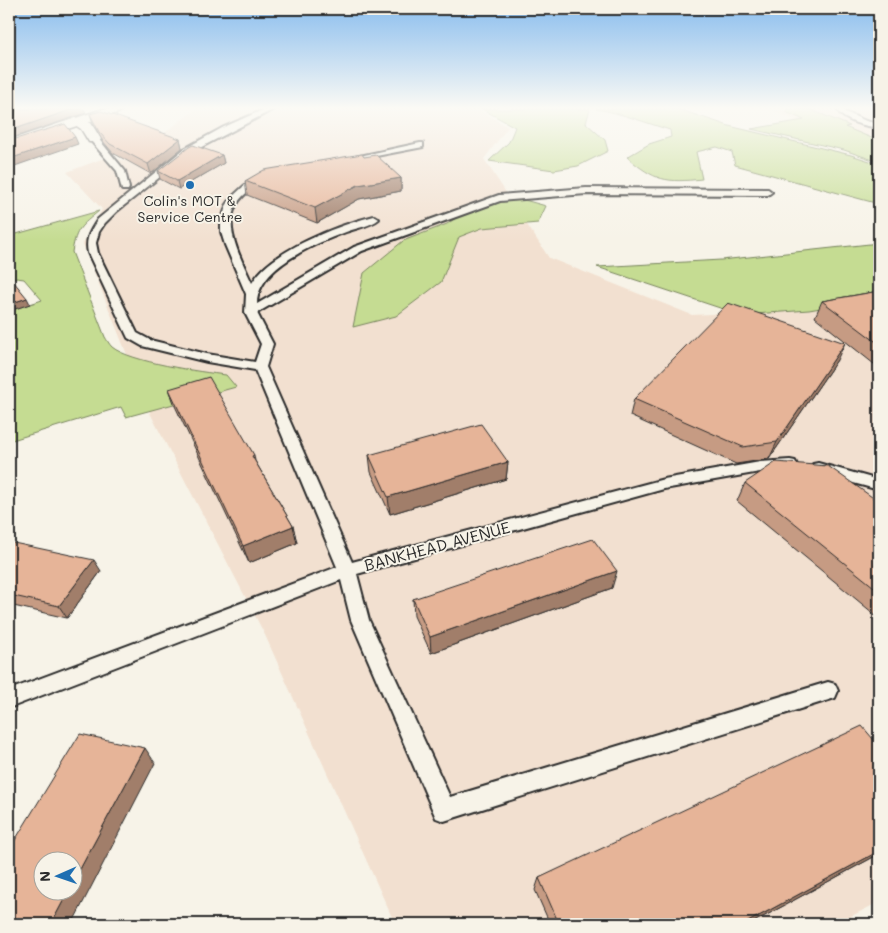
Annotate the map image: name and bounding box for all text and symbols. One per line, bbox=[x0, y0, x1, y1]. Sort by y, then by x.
marker: Colin's MOT & Service Centre bbox=[184, 179, 196, 191]
place label: Colin's MOT & Service Centre bbox=[138, 191, 242, 226]
street label: BANKHEAD AVENUE bbox=[362, 516, 512, 575]
north arrow bbox=[32, 850, 82, 900]
text: N bbox=[35, 871, 54, 882]

